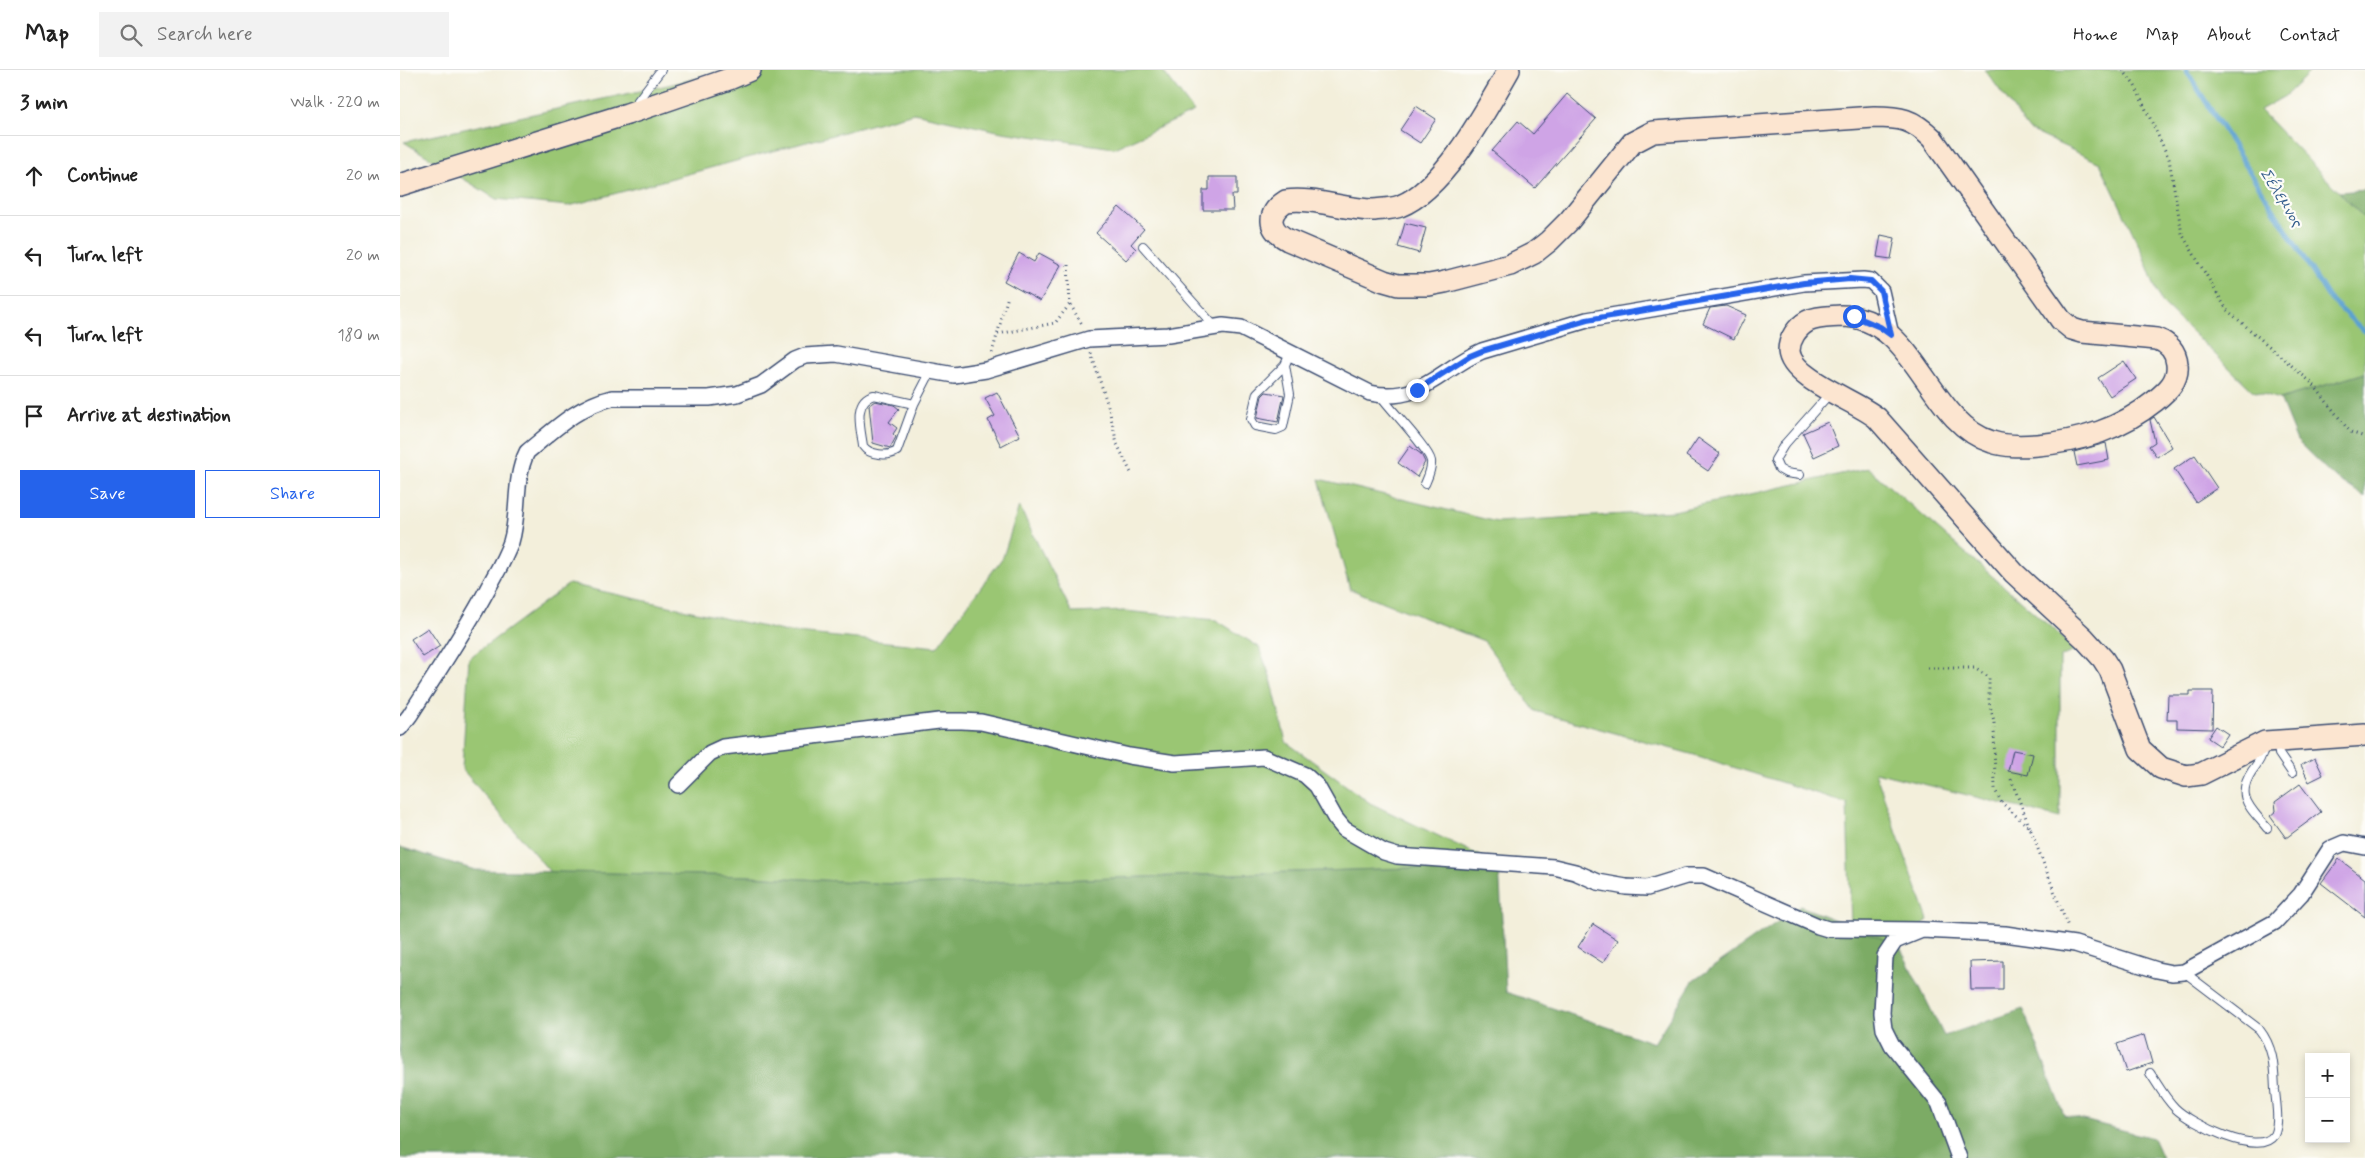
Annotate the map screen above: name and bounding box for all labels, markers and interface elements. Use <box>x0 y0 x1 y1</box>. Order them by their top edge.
search box <box>99 12 449 57</box>
text: Map <box>25 19 69 50</box>
icon: search <box>117 21 145 49</box>
text: Search here <box>157 22 253 47</box>
text: Home <box>2073 23 2118 47</box>
text: Map <box>2146 23 2179 47</box>
text: About <box>2207 23 2251 47</box>
text: Contact <box>2279 23 2340 47</box>
text: 3 min <box>20 89 68 117</box>
text: Walk · 220 m <box>290 92 380 113</box>
icon: ahead <box>20 162 48 190</box>
text: Continue <box>67 163 138 188</box>
text: 20 m <box>346 165 380 186</box>
water label: Σέλεμνος <box>2255 165 2308 232</box>
icon: left <box>20 242 48 270</box>
text: Turn left <box>67 243 143 268</box>
text: 20 m <box>346 245 380 266</box>
route start <box>1843 305 1866 328</box>
icon: left <box>20 322 48 350</box>
text: Turn left <box>67 323 143 348</box>
text: 180 m <box>337 325 380 346</box>
route end <box>1406 379 1429 402</box>
icon: arrive <box>20 402 48 430</box>
text: Arrive at destination <box>67 403 231 428</box>
button: Save <box>20 470 195 518</box>
button: Share <box>205 470 380 518</box>
map controls <box>2305 1053 2350 1143</box>
button: + <box>2305 1053 2350 1098</box>
button: − <box>2305 1098 2350 1143</box>

